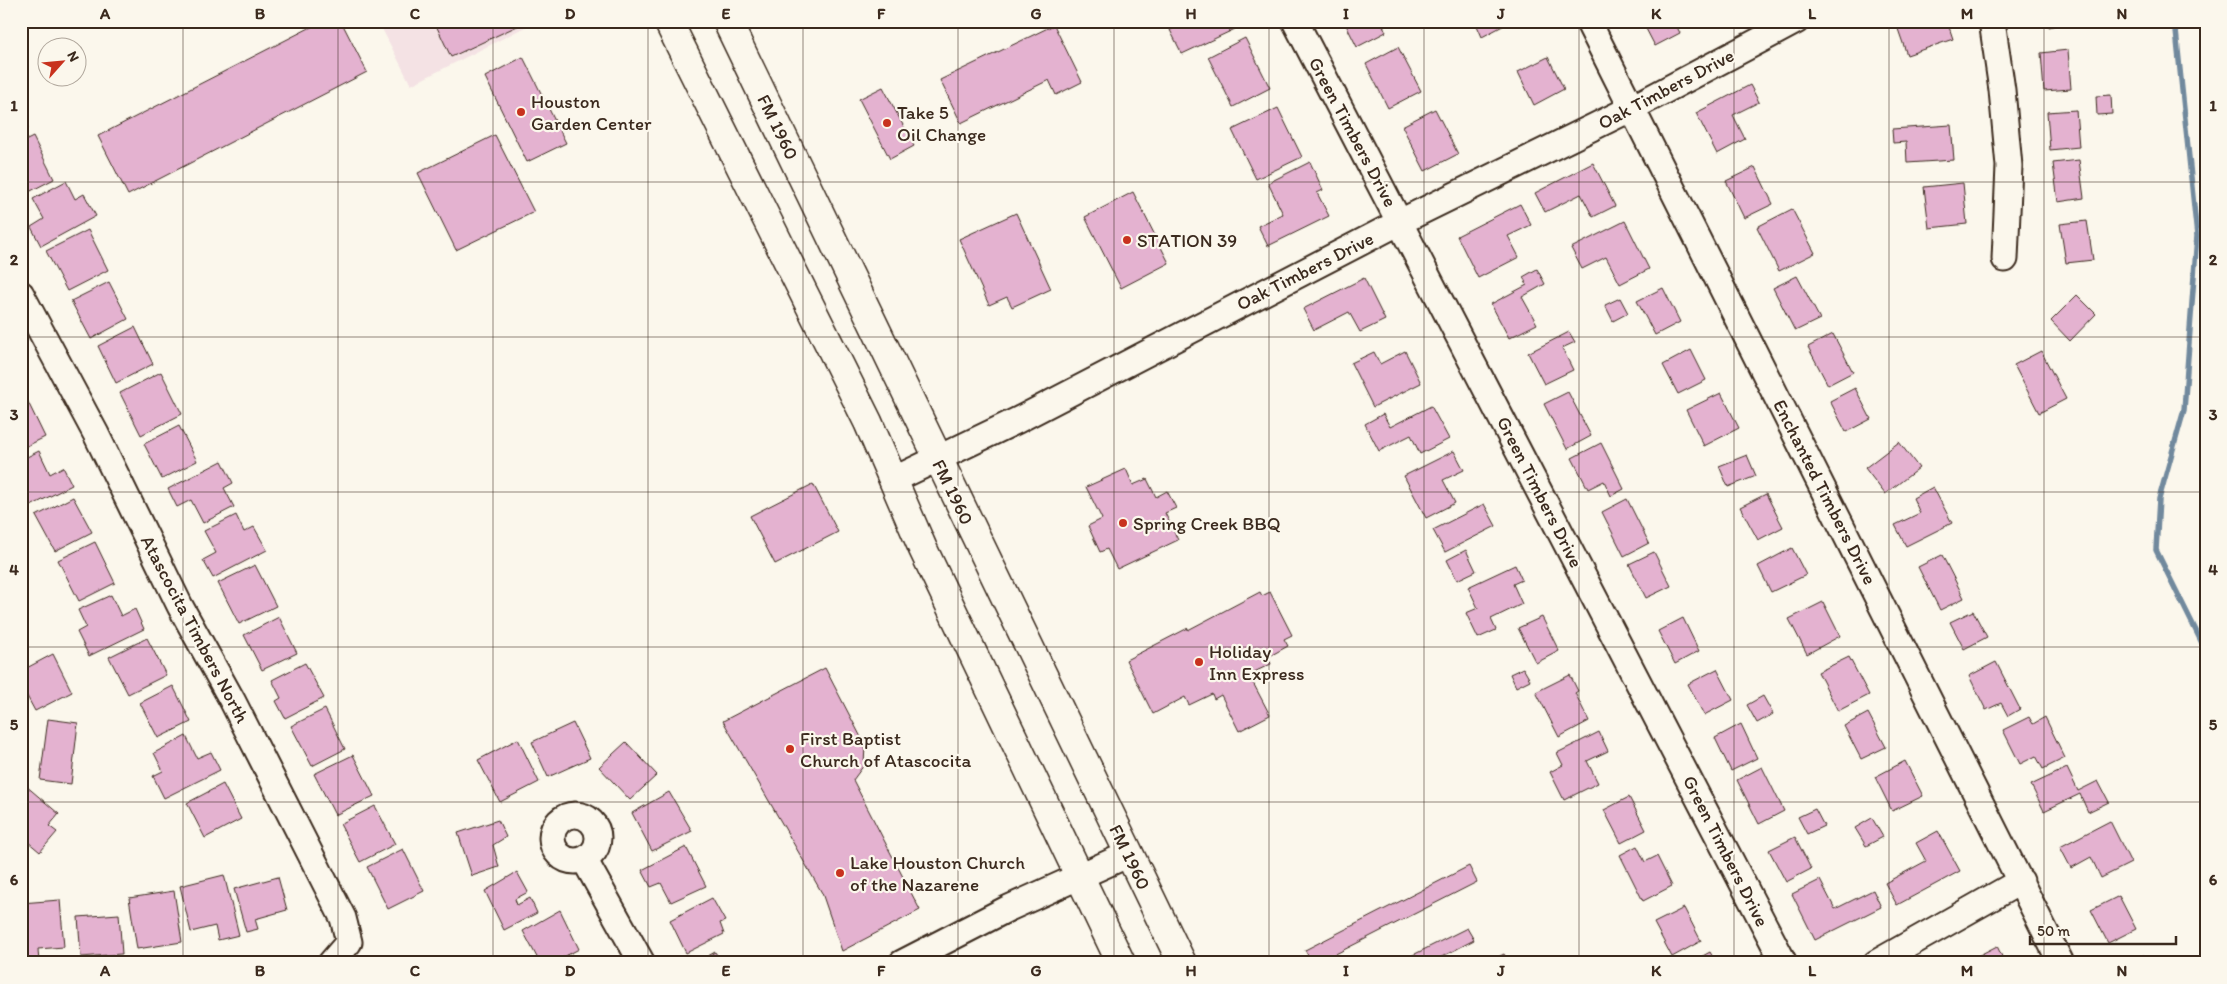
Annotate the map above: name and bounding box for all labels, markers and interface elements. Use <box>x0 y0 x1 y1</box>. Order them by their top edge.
text: A <box>99 4 111 23</box>
text: B <box>255 4 266 23</box>
text: C <box>410 4 421 23</box>
text: D <box>565 4 576 23</box>
text: E <box>722 4 731 23</box>
text: F <box>877 4 886 23</box>
text: G <box>1030 4 1042 23</box>
text: H <box>1185 4 1197 23</box>
text: I <box>1343 4 1349 23</box>
text: J <box>1496 4 1505 23</box>
text: K <box>1651 4 1662 23</box>
text: L <box>1808 4 1817 23</box>
text: M <box>1961 4 1973 23</box>
text: N <box>2117 4 2127 23</box>
north arrow <box>38 38 88 88</box>
street label: Oak Timbers Drive <box>1594 43 1738 135</box>
text: N <box>63 48 83 64</box>
street label: Green Timbers Drive <box>1304 53 1402 211</box>
place label: Houston Garden Center <box>531 90 652 135</box>
street label: FM 1960 <box>752 91 804 163</box>
text: 1 <box>10 96 18 115</box>
text: 1 <box>2209 96 2217 115</box>
place label: Take 5 Oil Change <box>897 101 986 146</box>
marker: Houston Garden Center <box>515 106 527 118</box>
marker: Take 5 Oil Change <box>881 117 893 129</box>
street label: Oak Timbers Drive <box>1233 227 1377 315</box>
place label: STATION 39 <box>1137 229 1237 252</box>
marker: STATION 39 <box>1121 234 1133 246</box>
text: 2 <box>10 250 19 269</box>
text: 2 <box>2209 250 2218 269</box>
street label: Enchanted Timbers Drive <box>1768 396 1882 588</box>
text: 3 <box>10 405 19 424</box>
text: 3 <box>2209 405 2218 424</box>
street label: Green Timbers Drive <box>1492 413 1588 571</box>
street label: FM 1960 <box>927 456 979 528</box>
place label: Spring Creek BBQ <box>1133 512 1281 535</box>
marker: Spring Creek BBQ <box>1117 517 1129 529</box>
street label: Atascocita Timbers North <box>136 531 254 727</box>
text: 4 <box>9 560 19 579</box>
text: 4 <box>2208 560 2218 579</box>
place label: Holiday Inn Express <box>1209 640 1305 685</box>
marker: Holiday Inn Express <box>1193 656 1205 668</box>
text: 5 <box>10 715 19 734</box>
text: 5 <box>2209 715 2218 734</box>
place label: First Baptist Church of Atascocita <box>800 727 972 772</box>
marker: First Baptist Church of Atascocita <box>784 743 796 755</box>
street label: Green Timbers Drive <box>1678 772 1774 930</box>
street label: FM 1960 <box>1104 821 1156 893</box>
place label: Lake Houston Church of the Nazarene <box>850 851 1025 896</box>
marker: Lake Houston Church of the Nazarene <box>834 867 846 879</box>
text: 6 <box>10 870 19 889</box>
text: 6 <box>2209 870 2218 889</box>
scale bar <box>2030 914 2176 946</box>
text: 50 m <box>2037 922 2070 940</box>
text: A <box>99 961 111 980</box>
text: B <box>255 961 266 980</box>
text: C <box>410 961 421 980</box>
text: D <box>565 961 576 980</box>
text: E <box>722 961 731 980</box>
text: F <box>877 961 886 980</box>
text: G <box>1030 961 1042 980</box>
text: H <box>1185 961 1197 980</box>
text: I <box>1343 961 1349 980</box>
text: J <box>1496 961 1505 980</box>
text: K <box>1651 961 1662 980</box>
text: L <box>1808 961 1817 980</box>
text: M <box>1961 961 1973 980</box>
text: N <box>2117 961 2127 980</box>

